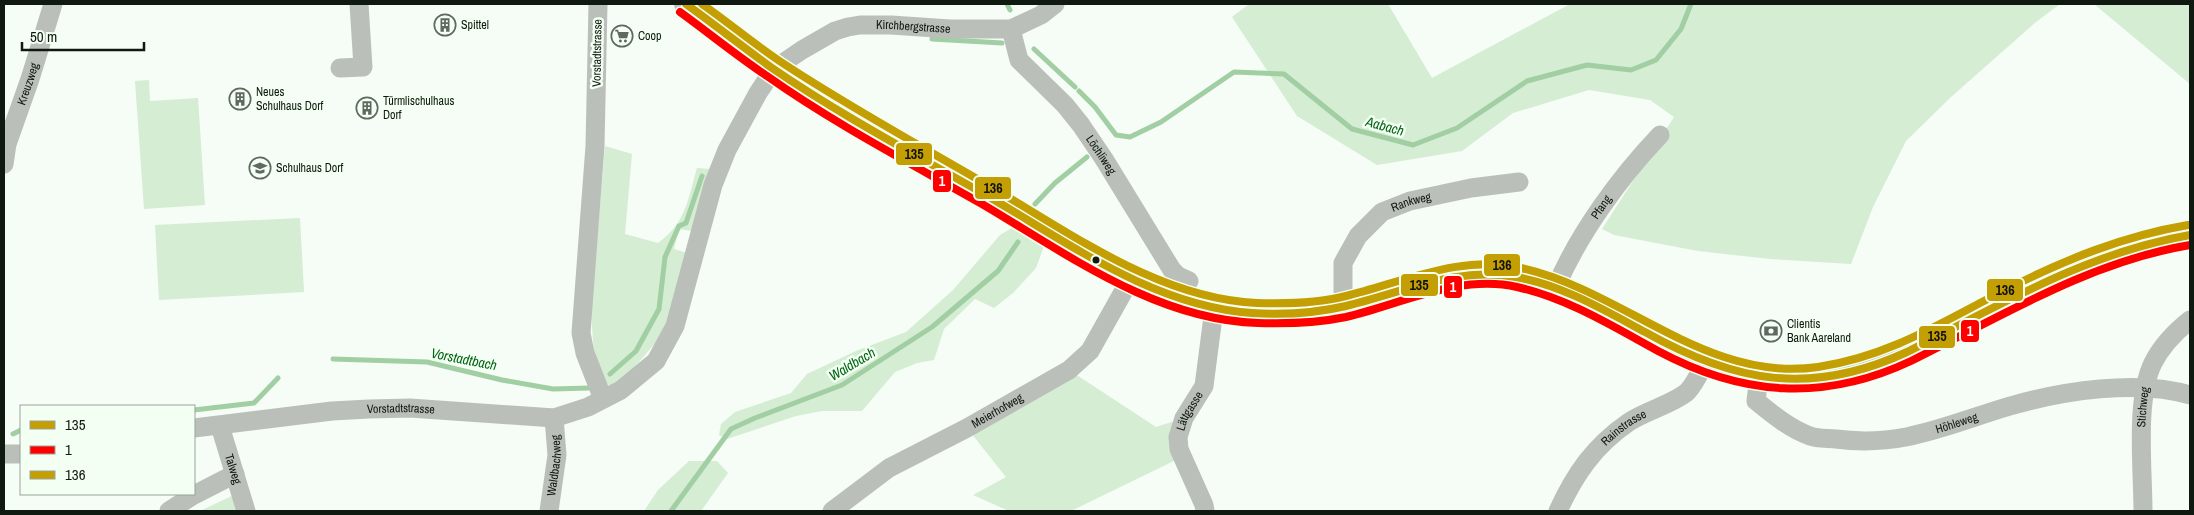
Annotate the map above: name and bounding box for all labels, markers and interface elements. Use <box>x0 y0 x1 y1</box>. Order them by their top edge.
building icon: Spittel <box>433 13 457 37</box>
place label: Spittel <box>461 17 489 33</box>
street label: Kirchbergstrasse <box>876 17 951 37</box>
street label: Vorstadtstrasse <box>588 19 606 87</box>
scale bar <box>22 20 145 52</box>
supermarket icon: Coop <box>610 24 634 48</box>
text: 50 m <box>30 26 57 47</box>
place label: Coop <box>638 28 662 44</box>
street label: Kreuzweg <box>13 60 43 107</box>
place label: Neues Schulhaus Dorf <box>256 84 324 114</box>
building icon: Neues Schulhaus Dorf <box>228 87 252 111</box>
place label: Türmlischulhaus Dorf <box>383 93 454 123</box>
building icon: Türmlischulhaus Dorf <box>355 96 379 120</box>
water label: Aabach <box>1363 112 1406 140</box>
street label: Löchliweg <box>1082 132 1120 178</box>
line badge: 135 <box>895 142 933 166</box>
text: 135 <box>904 145 924 163</box>
school or university icon: Schulhaus Dorf <box>248 156 272 180</box>
place label: Schulhaus Dorf <box>276 160 344 176</box>
line badge: 1 <box>932 169 952 193</box>
text: 1 <box>939 172 946 190</box>
line badge: 136 <box>974 176 1012 200</box>
text: 136 <box>983 179 1003 197</box>
street label: Rankweg <box>1389 189 1433 216</box>
street label: Pfang <box>1587 191 1616 222</box>
line badge: 136 <box>1483 253 1521 277</box>
unlabelled marker <box>1091 255 1101 265</box>
text: 136 <box>1492 256 1512 274</box>
line badge: 135 <box>1400 273 1439 297</box>
line badge: 1 <box>1443 275 1463 299</box>
text: 135 <box>1409 276 1429 294</box>
text: 1 <box>1450 278 1457 296</box>
line badge: 136 <box>1986 278 2024 302</box>
text: 136 <box>1995 281 2015 299</box>
place label: Clientis Bank Aareland <box>1787 316 1851 346</box>
bank icon: Clientis Bank Aareland <box>1759 319 1783 343</box>
line badge: 1 <box>1960 319 1980 343</box>
text: 1 <box>1967 322 1974 340</box>
line badge: 135 <box>1918 325 1956 349</box>
text: 135 <box>1927 327 1947 345</box>
water label: Waldbach <box>826 343 878 385</box>
water label: Vorstadtbach <box>429 344 499 374</box>
street label: Stichweg <box>2133 385 2153 428</box>
street label: Lättgasse <box>1173 388 1207 433</box>
street label: Meierhofweg <box>969 389 1027 432</box>
street label: Vorstadtstrasse <box>367 400 435 418</box>
legend <box>20 405 195 495</box>
street label: Rainstrasse <box>1597 406 1649 449</box>
street label: Höhleweg <box>1934 409 1980 437</box>
text: 135 <box>65 414 86 435</box>
street label: Waldbachweg <box>543 434 565 497</box>
text: 1 <box>65 439 72 460</box>
street label: Talweg <box>221 452 245 487</box>
text: 136 <box>65 464 86 485</box>

